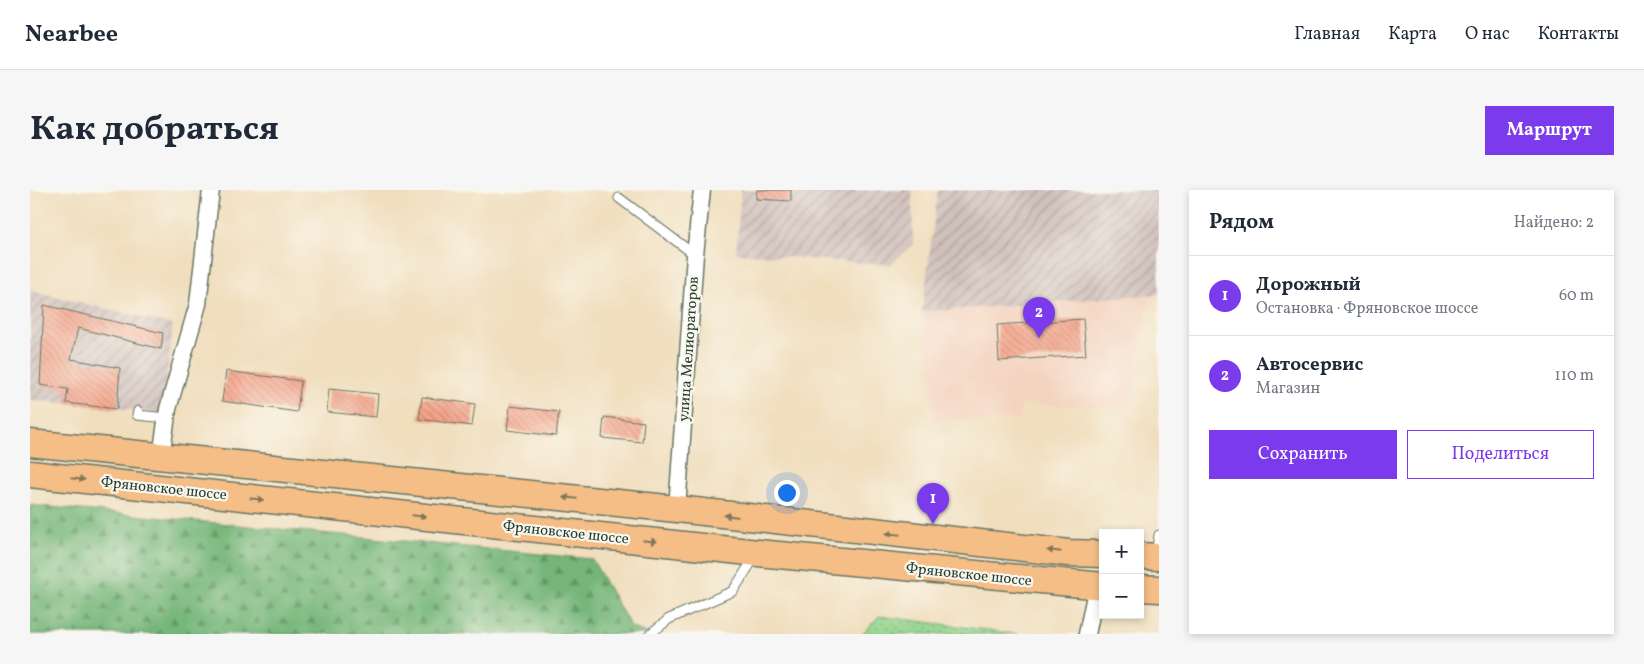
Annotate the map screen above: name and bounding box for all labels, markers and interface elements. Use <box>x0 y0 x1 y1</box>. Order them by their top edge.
text: Nearbee <box>25 18 118 52</box>
text: Главная <box>1294 22 1360 47</box>
text: Карта <box>1388 22 1437 47</box>
text: О нас <box>1465 22 1510 47</box>
text: Контакты <box>1538 22 1619 47</box>
text: Как добраться <box>30 106 279 154</box>
button: Маршрут <box>1485 106 1614 155</box>
text: Рядом <box>1209 208 1274 237</box>
text: Найдено: 2 <box>1514 212 1594 234</box>
text: Дорожный <box>1256 272 1361 298</box>
street label: улица Мелиораторов <box>674 276 705 423</box>
text: 1 <box>1222 285 1228 307</box>
text: 60 m <box>1559 285 1594 307</box>
pin: 2 <box>1023 297 1055 338</box>
text: Остановка · Фряновское шоссе <box>1256 298 1478 320</box>
text: Автосервис <box>1256 352 1363 378</box>
text: 2 <box>1221 365 1229 387</box>
text: 110 m <box>1555 365 1594 387</box>
text: Магазин <box>1256 378 1320 400</box>
button: Сохранить <box>1209 430 1397 479</box>
button: Поделиться <box>1407 430 1594 479</box>
street label: Фряновское шоссе <box>100 472 228 507</box>
one-way arrow <box>71 475 87 483</box>
your location <box>774 480 800 506</box>
pin: 1 <box>917 483 949 524</box>
one-way arrow <box>561 494 577 502</box>
one-way arrow <box>250 495 266 503</box>
one-way arrow <box>411 512 427 520</box>
one-way arrow <box>723 512 739 520</box>
street label: Фряновское шоссе <box>502 516 630 551</box>
map controls <box>1099 529 1144 619</box>
button: + <box>1099 529 1144 574</box>
one-way arrow <box>884 530 900 538</box>
one-way arrow <box>642 537 658 545</box>
one-way arrow <box>1046 547 1062 555</box>
street label: Фряновское шоссе <box>905 558 1033 593</box>
button: − <box>1099 574 1144 619</box>

